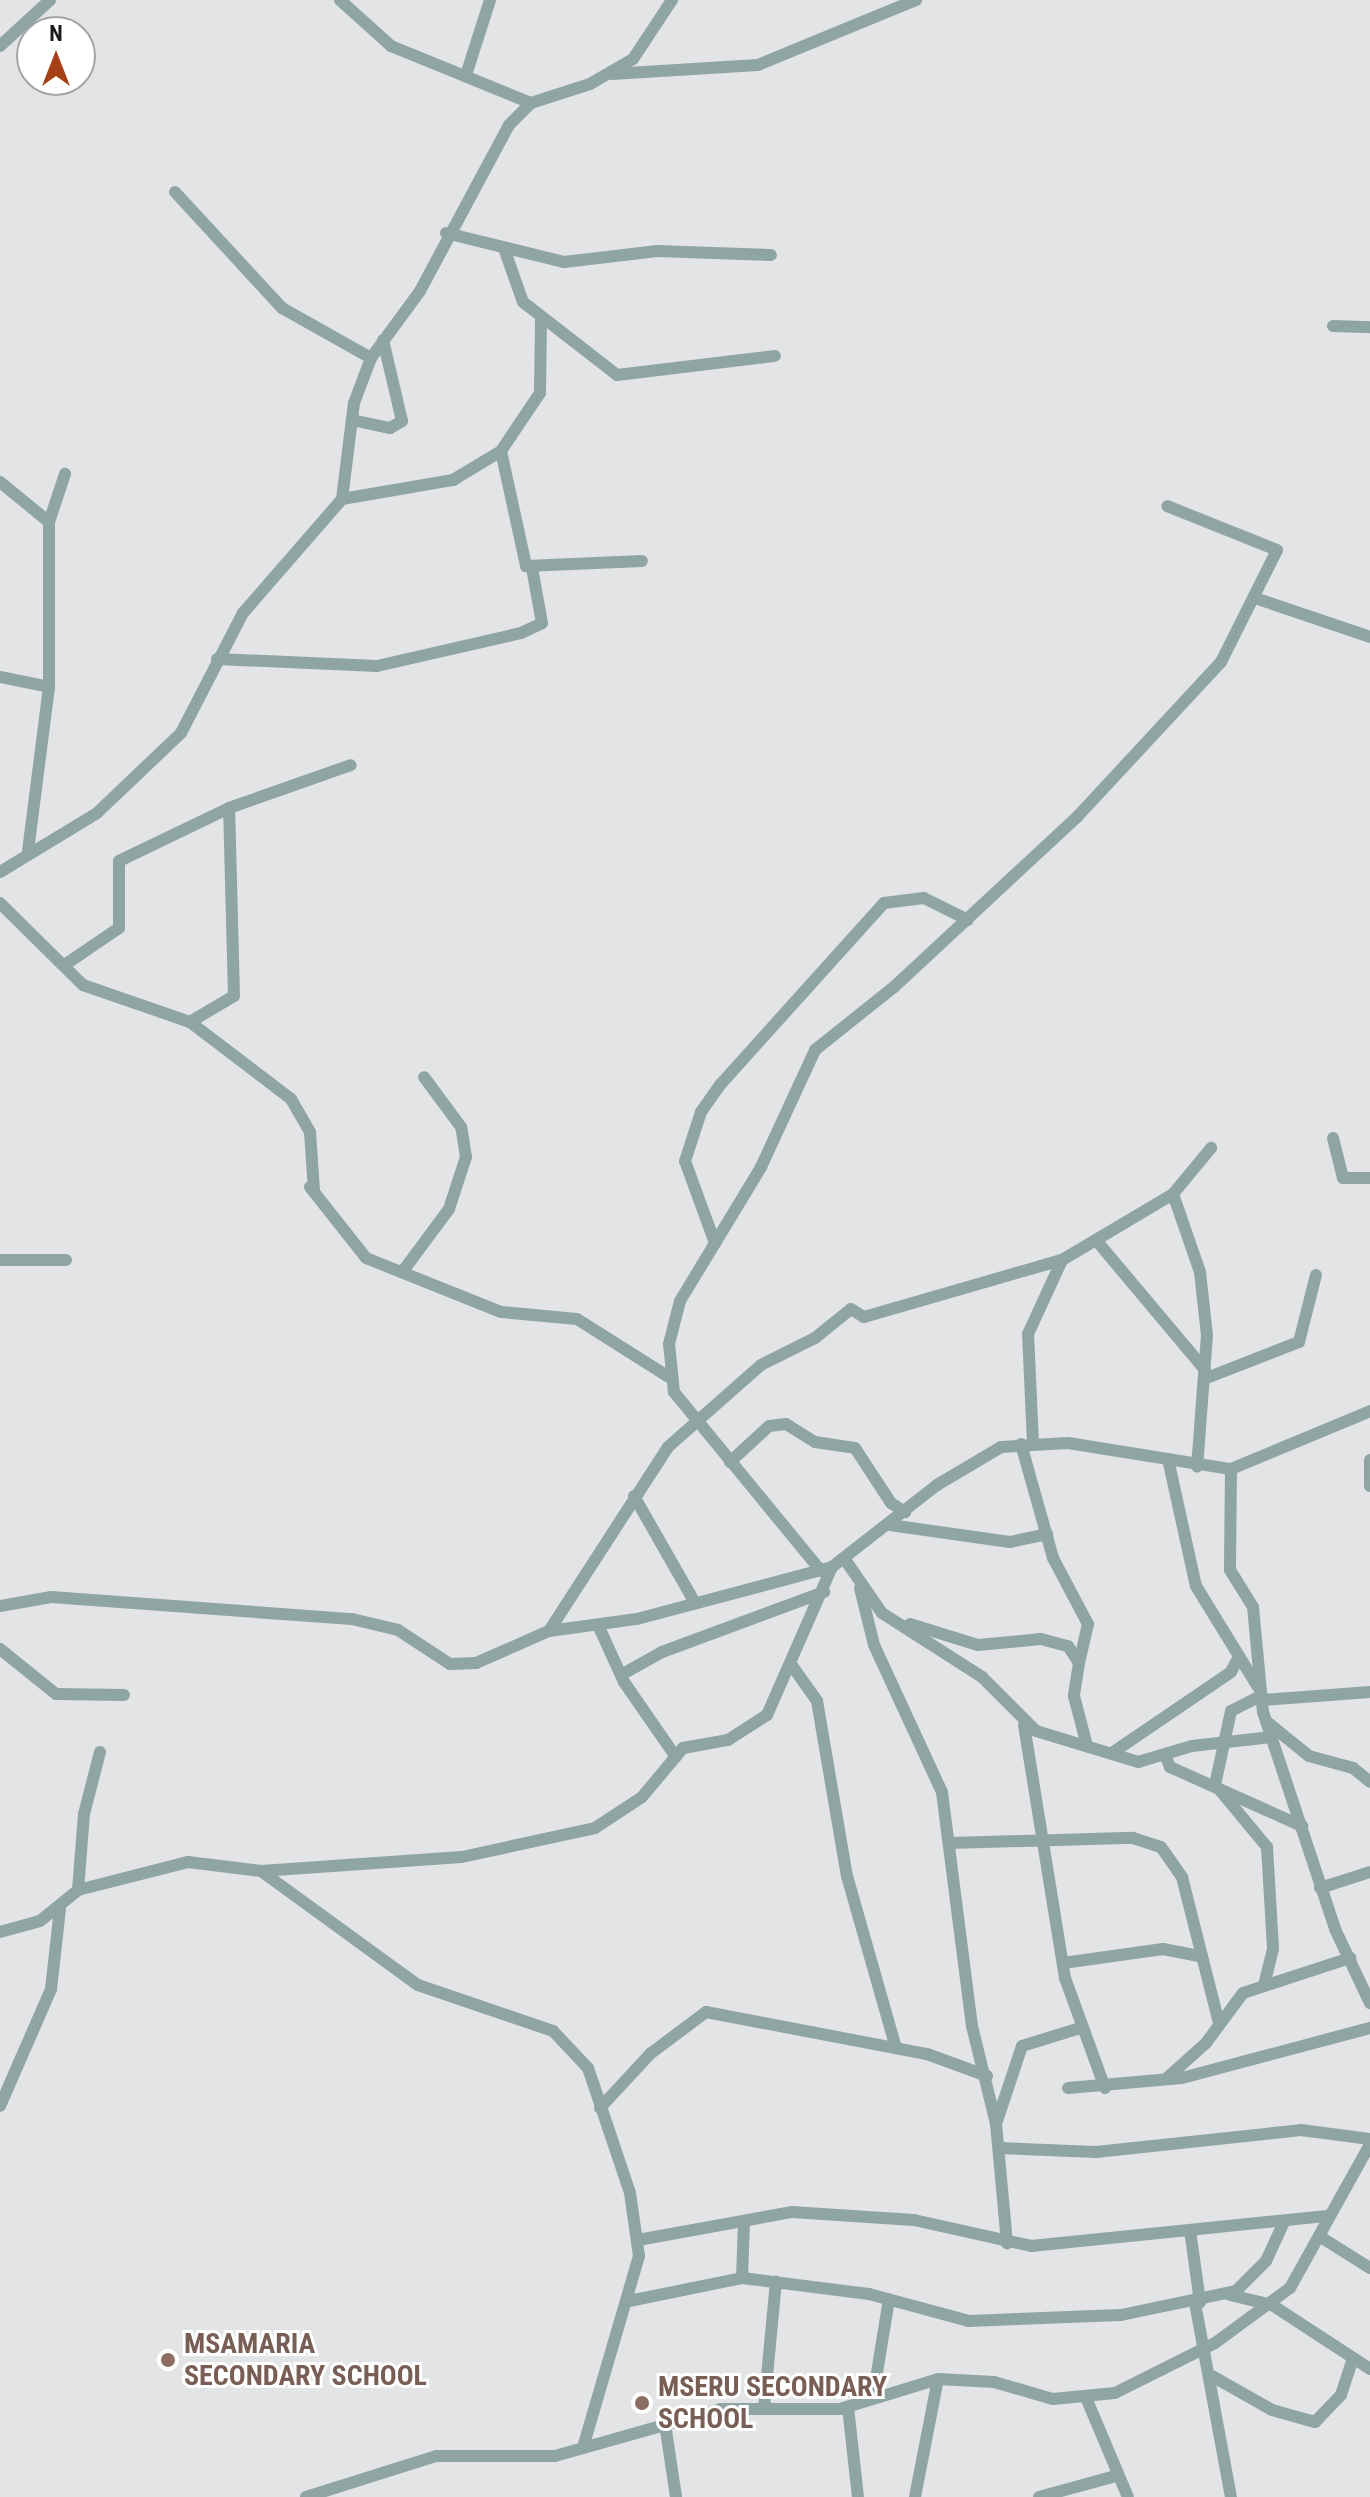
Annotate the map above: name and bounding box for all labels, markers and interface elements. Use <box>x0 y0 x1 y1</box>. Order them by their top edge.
north arrow <box>16 16 96 96</box>
text: N <box>49 21 63 46</box>
place label: MSAMARIA SECONDARY SCHOOL <box>184 2327 427 2393</box>
marker: MSAMARIA SECONDARY SCHOOL <box>159 2351 177 2369</box>
place label: MSERU SECONDARY SCHOOL <box>658 2370 887 2436</box>
marker: MSERU SECONDARY SCHOOL <box>633 2394 651 2412</box>

